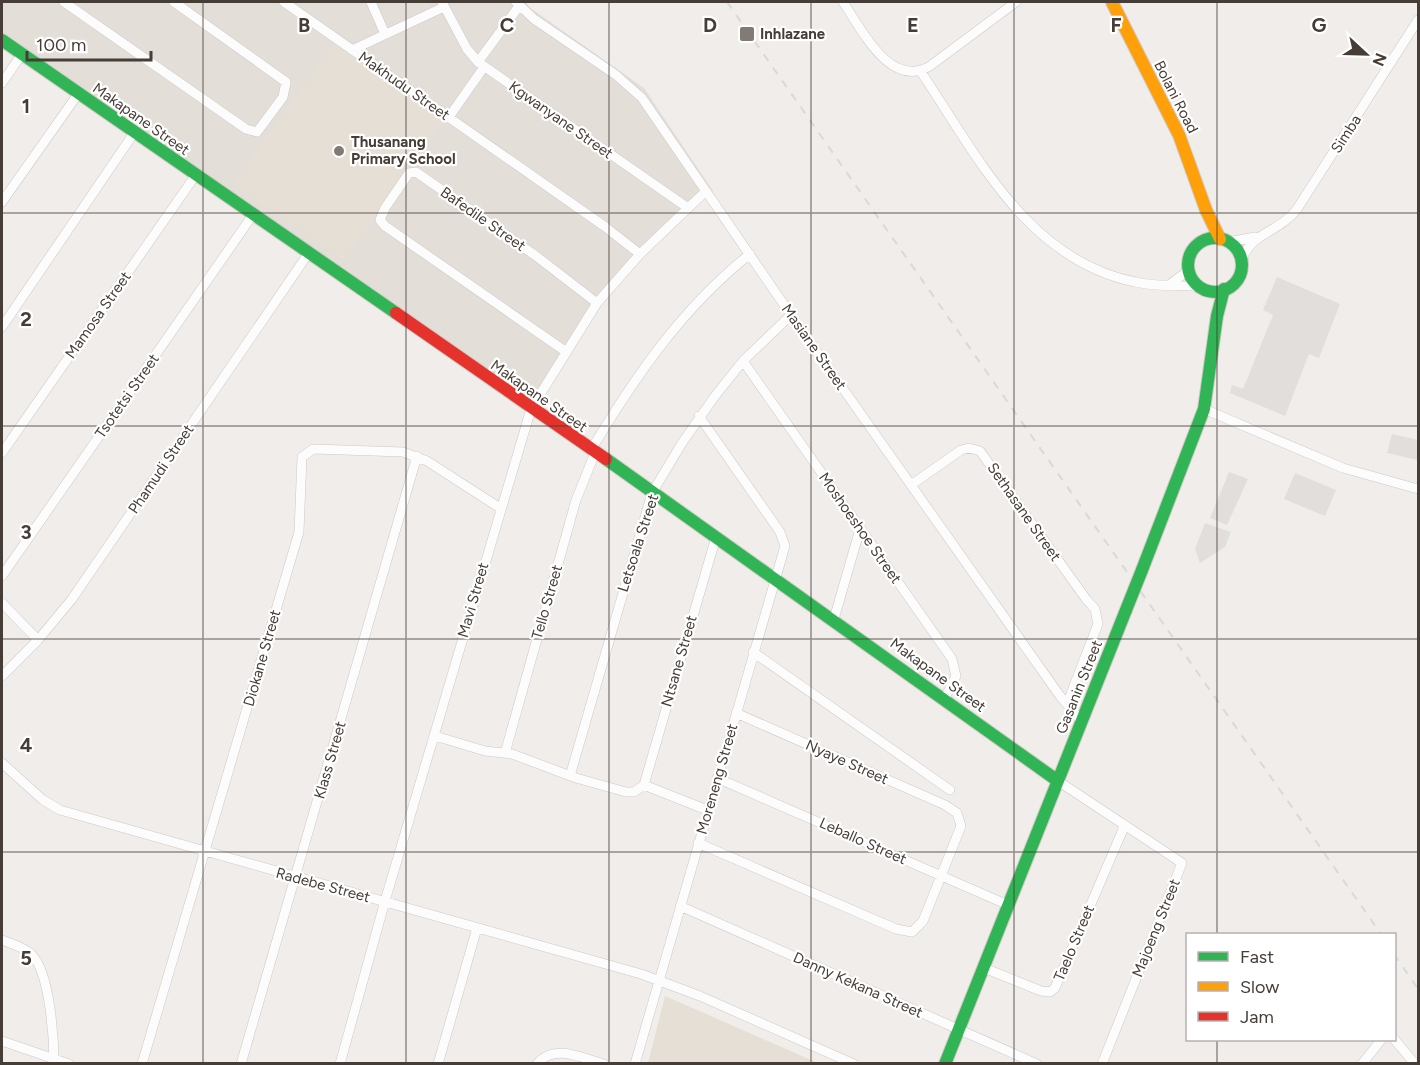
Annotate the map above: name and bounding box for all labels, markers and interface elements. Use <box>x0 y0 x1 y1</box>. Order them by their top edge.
text: B <box>298 13 310 37</box>
text: C <box>500 13 514 37</box>
text: D <box>703 13 717 37</box>
text: E <box>907 13 919 37</box>
text: F <box>1110 13 1122 37</box>
text: G <box>1312 13 1327 37</box>
scale bar <box>27 24 152 62</box>
north arrow <box>1336 24 1396 84</box>
marker: Inhlazane <box>738 25 756 43</box>
place label: Inhlazane <box>760 25 826 43</box>
text: 100 m <box>36 34 86 56</box>
street label: Makhudu Street <box>355 48 453 124</box>
text: N <box>1368 50 1391 69</box>
street label: Bolani Road <box>1150 58 1202 136</box>
street label: Kgwanyane Street <box>505 77 617 163</box>
street label: Makapane Street <box>89 79 193 159</box>
text: 1 <box>22 94 30 118</box>
street label: Simba <box>1327 112 1365 156</box>
place label: Thusanang Primary School <box>351 133 456 168</box>
marker: Thusanang Primary School <box>332 144 346 158</box>
street label: Bafedile Street <box>437 183 529 255</box>
street label: Mamosa Street <box>61 268 135 362</box>
street label: Masiane Street <box>778 301 850 394</box>
text: 2 <box>20 307 32 331</box>
street label: Tsotetsi Street <box>91 350 163 442</box>
street label: Makapane Street <box>487 356 591 436</box>
street label: Phamudi Street <box>125 421 198 517</box>
street label: Sethasane Street <box>983 459 1065 565</box>
street label: Moshoeshoe Street <box>815 469 905 587</box>
street label: Letsoala Street <box>614 492 662 594</box>
text: 3 <box>20 520 32 544</box>
street label: Mavi Street <box>454 560 492 640</box>
street label: Tello Street <box>528 562 566 641</box>
street label: Diokane Street <box>240 607 284 708</box>
street label: Ntsane Street <box>657 613 701 709</box>
street label: Makapane Street <box>887 634 990 716</box>
street label: Gasanin Street <box>1052 637 1106 737</box>
street label: Klass Street <box>310 719 350 801</box>
street label: Moreneng Street <box>693 721 741 836</box>
text: 4 <box>20 733 33 757</box>
street label: Nyaye Street <box>803 736 891 788</box>
street label: Leballo Street <box>817 814 910 868</box>
street label: Radebe Street <box>274 864 372 906</box>
street label: Majoeng Street <box>1128 876 1184 980</box>
street label: Taelo Street <box>1050 902 1098 984</box>
legend <box>1186 933 1396 1041</box>
text: 5 <box>20 946 32 970</box>
text: Fast <box>1240 946 1274 968</box>
street label: Danny Kekana Street <box>790 948 926 1022</box>
text: Slow <box>1240 976 1279 998</box>
text: Jam <box>1240 1006 1274 1028</box>

